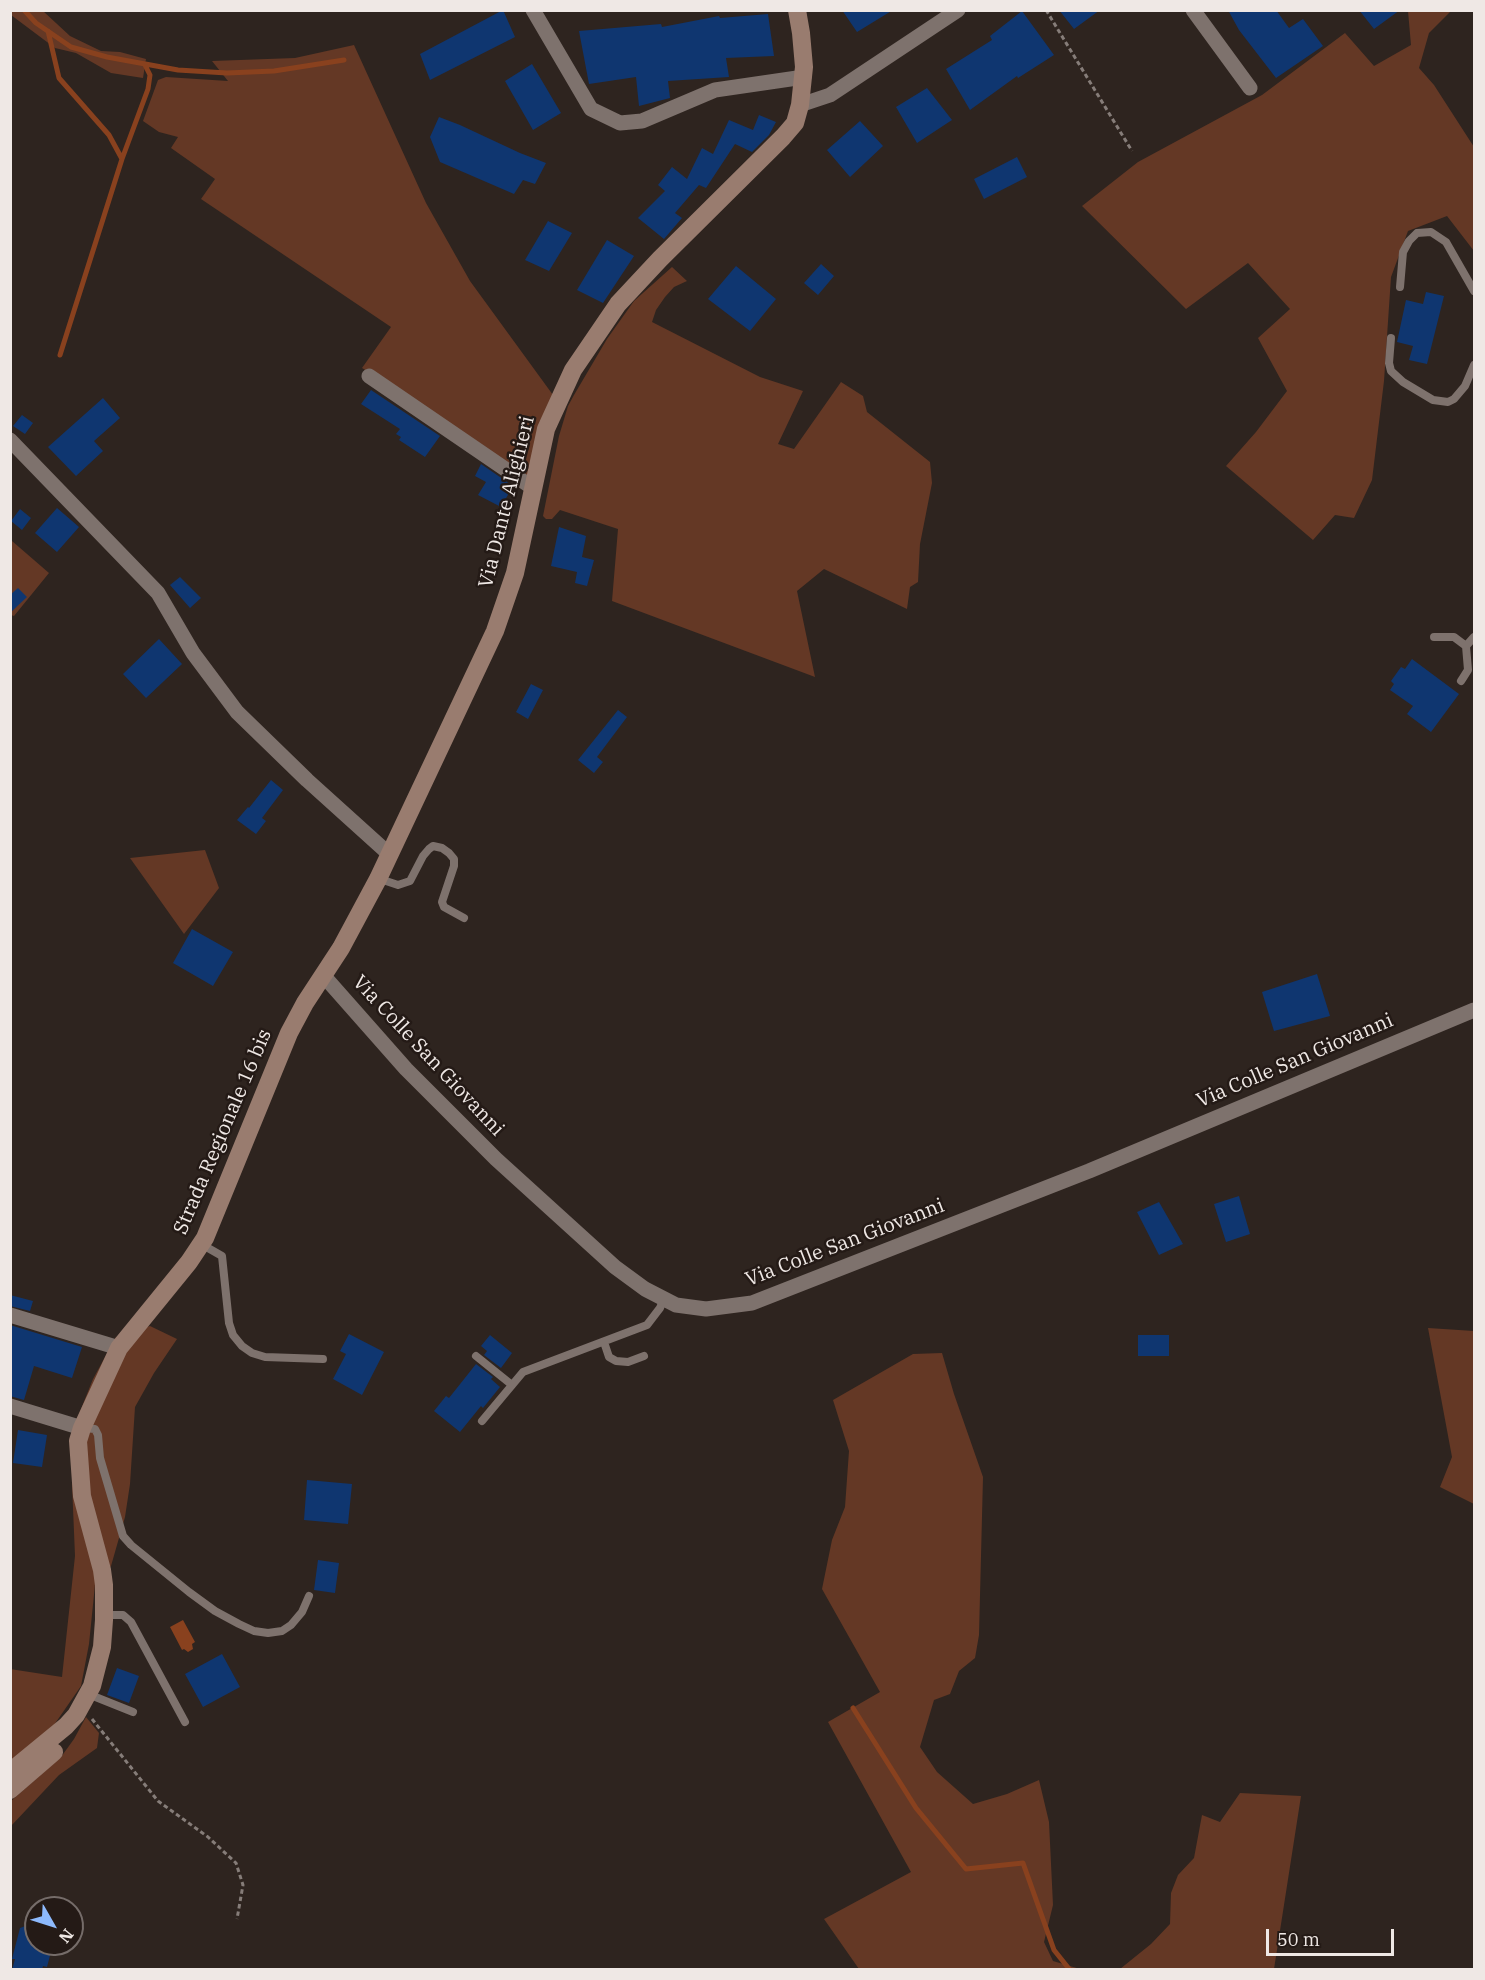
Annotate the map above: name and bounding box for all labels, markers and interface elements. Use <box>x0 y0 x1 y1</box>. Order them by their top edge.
street label: Via Dante Alighieri <box>474 414 540 590</box>
street label: Via Colle San Giovanni <box>347 971 509 1141</box>
street label: Via Colle San Giovanni <box>1193 1009 1397 1113</box>
street label: Strada Regionale 16 bis <box>169 1026 277 1238</box>
street label: Via Colle San Giovanni <box>742 1194 948 1292</box>
north arrow <box>24 1896 84 1956</box>
scale bar <box>1269 1917 1396 1955</box>
text: N <box>55 1925 78 1947</box>
text: 50 m <box>1277 1928 1320 1951</box>

